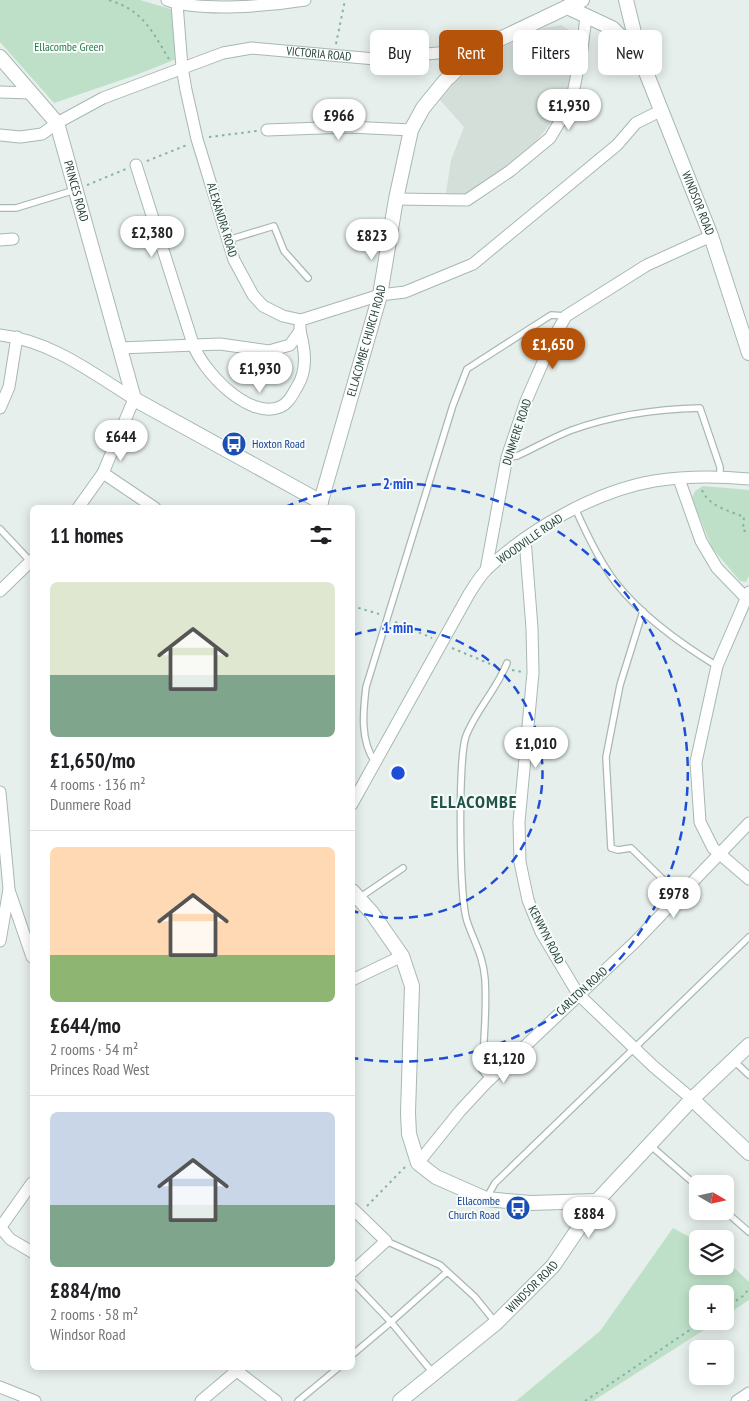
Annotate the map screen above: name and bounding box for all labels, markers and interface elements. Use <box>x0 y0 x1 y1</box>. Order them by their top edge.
chip: Buy <box>370 30 429 75</box>
chip: Rent <box>439 30 503 75</box>
chip: Filters <box>513 30 588 75</box>
chip: New <box>598 30 662 75</box>
park label: Ellacombe Green <box>34 39 104 54</box>
street label: VICTORIA ROAD <box>285 43 352 64</box>
pin: £1,930 <box>528 88 610 131</box>
text: £1,930 <box>548 95 590 115</box>
pin: £966 <box>309 98 369 141</box>
text: £966 <box>324 105 354 125</box>
street label: PRINCES ROAD <box>61 159 92 223</box>
street label: WINDSOR ROAD <box>679 169 718 237</box>
street label: ALEXANDRA ROAD <box>204 181 241 259</box>
pin: £2,380 <box>111 216 193 258</box>
pin: £823 <box>342 218 402 261</box>
text: £2,380 <box>131 222 173 242</box>
text: £823 <box>357 225 387 245</box>
street label: ELLACOMBE CHURCH ROAD <box>343 284 389 398</box>
pin: £1,650 <box>512 328 594 370</box>
text: £1,650 <box>532 334 574 354</box>
pin: £1,930 <box>219 352 301 394</box>
text: £1,930 <box>239 358 281 378</box>
street label: DUNMERE ROAD <box>499 397 534 467</box>
pin: £644 <box>91 420 151 462</box>
text: £644 <box>106 426 136 446</box>
bus stop icon: Hoxton Road <box>221 431 247 457</box>
place label: Hoxton Road <box>252 436 305 451</box>
text: 2 min <box>383 474 413 493</box>
street label: WOODVILLE ROAD <box>494 510 565 567</box>
icon: filters <box>307 521 335 549</box>
text: 11 homes <box>50 522 123 549</box>
icon: home <box>148 614 238 704</box>
text: 1 min <box>383 618 413 637</box>
pin: £1,010 <box>495 726 577 769</box>
text: £1,010 <box>515 733 557 753</box>
text: £1,650/mo <box>50 747 135 774</box>
centre of rings <box>389 764 407 782</box>
text: 4 rooms · 136 m² <box>50 774 146 794</box>
district label: ELLACOMBE <box>431 790 517 813</box>
text: Dunmere Road <box>50 794 131 814</box>
pin: £978 <box>644 876 704 919</box>
icon: home <box>148 880 238 970</box>
text: £978 <box>659 883 689 903</box>
street label: KENWYN ROAD <box>525 903 568 967</box>
street label: CARLTON ROAD <box>553 963 610 1018</box>
text: £644/mo <box>50 1012 121 1039</box>
text: 2 rooms · 54 m² <box>50 1039 138 1059</box>
pin: £1,120 <box>463 1042 545 1084</box>
text: £1,120 <box>483 1048 525 1068</box>
text: Princes Road West <box>50 1059 150 1079</box>
icon: home <box>148 1145 238 1235</box>
north arrow <box>689 1175 734 1220</box>
map controls <box>689 1175 734 1385</box>
place label: Ellacombe Church Road <box>448 1193 500 1222</box>
bus stop icon: Ellacombe Church Road <box>505 1195 531 1221</box>
pin: £884 <box>559 1196 619 1239</box>
text: £884 <box>574 1203 604 1223</box>
button: layers <box>689 1230 734 1275</box>
street label: WINDSOR ROAD <box>503 1258 561 1316</box>
text: £884/mo <box>50 1277 121 1304</box>
button: + <box>689 1285 734 1330</box>
text: 2 rooms · 58 m² <box>50 1304 138 1324</box>
text: Windsor Road <box>50 1324 126 1344</box>
button: − <box>689 1340 734 1385</box>

